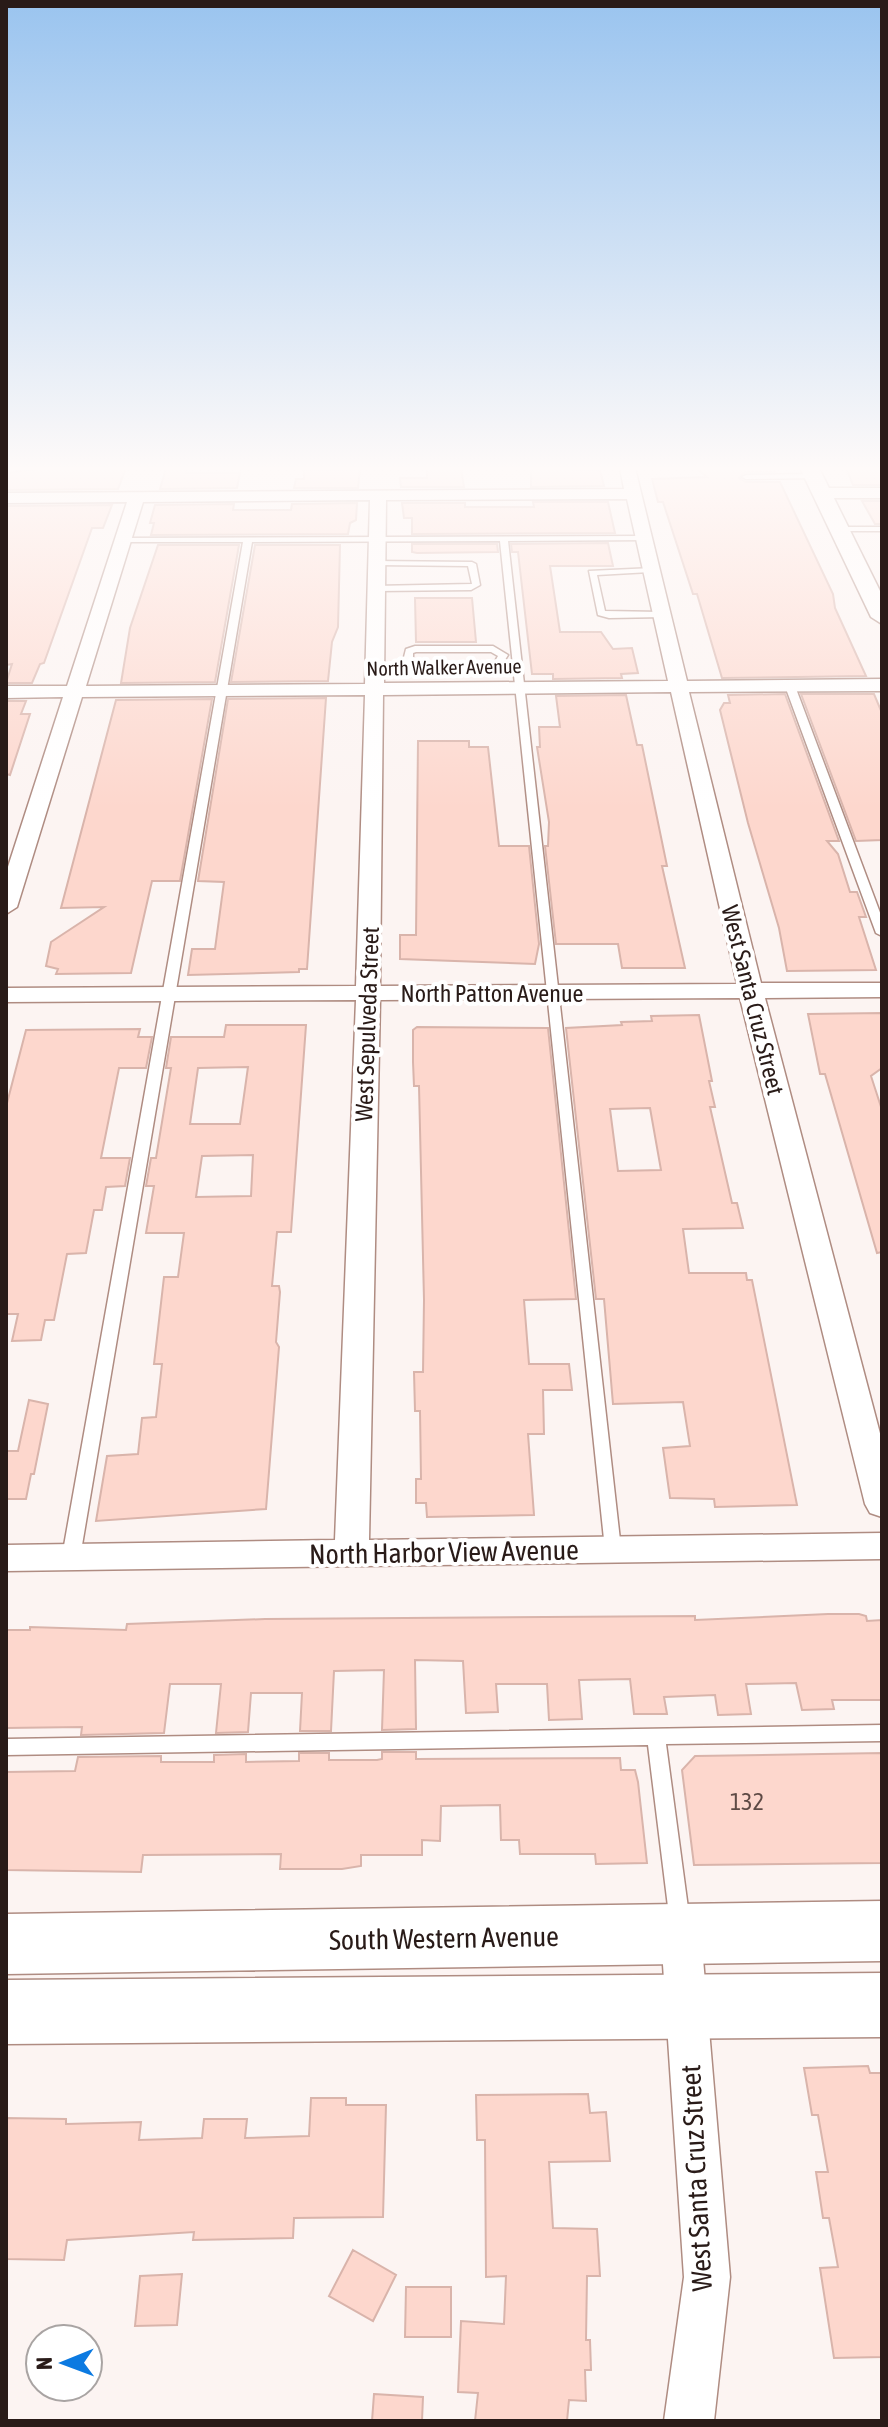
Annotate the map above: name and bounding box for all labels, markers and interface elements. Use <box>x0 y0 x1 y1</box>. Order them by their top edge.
street label: North Walker Avenue <box>366 654 522 680</box>
street label: West Santa Cruz Street <box>716 902 790 1098</box>
street label: West Sepulveda Street <box>350 926 384 1122</box>
street label: North Patton Avenue <box>401 980 583 1007</box>
street label: North Harbor View Avenue <box>309 1534 579 1570</box>
house number: 132 <box>730 1788 764 1815</box>
street label: South Western Avenue <box>329 1920 559 1956</box>
street label: West Santa Cruz Street <box>674 2064 718 2292</box>
north arrow <box>24 2323 104 2403</box>
text: N <box>31 2357 57 2370</box>

